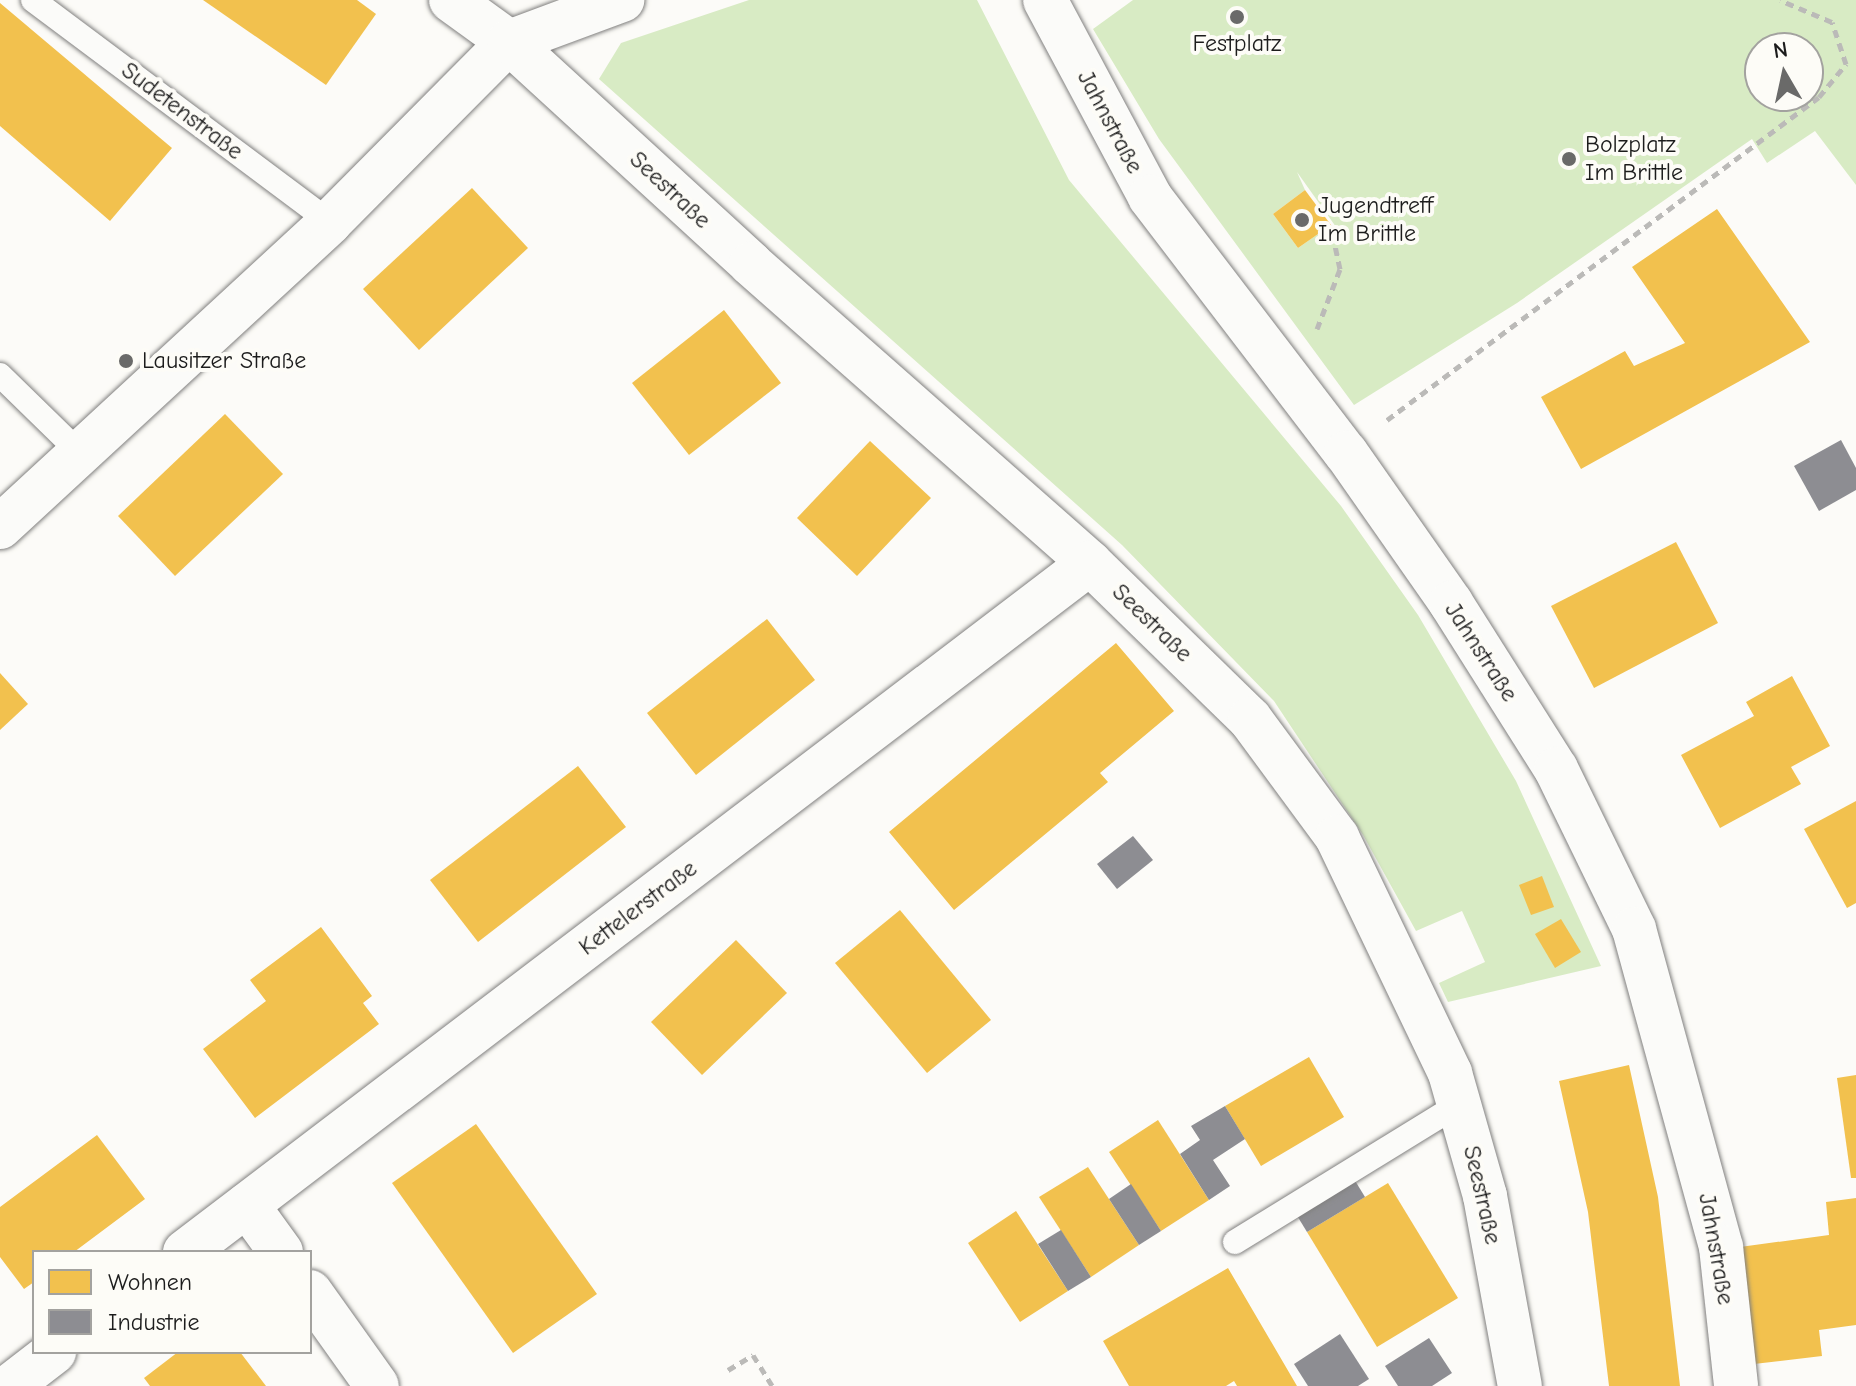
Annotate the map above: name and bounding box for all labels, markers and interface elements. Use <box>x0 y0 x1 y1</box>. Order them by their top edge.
marker: Festplatz <box>1228 8 1246 26</box>
place label: Festplatz <box>1192 30 1282 58</box>
north arrow <box>1744 32 1824 112</box>
text: N <box>1771 36 1790 64</box>
street label: Sudetenstraße <box>116 56 248 166</box>
street label: Jahnstraße <box>1071 66 1149 178</box>
place label: Bolzplatz Im Brittle <box>1585 131 1683 187</box>
street label: Seestraße <box>624 145 716 235</box>
marker: Bolzplatz Im Brittle <box>1560 150 1578 168</box>
place label: Jugendtreff Im Brittle <box>1318 192 1433 248</box>
marker: Jugendtreff Im Brittle <box>1293 211 1311 229</box>
place label: Lausitzer Straße <box>142 347 306 375</box>
marker: Lausitzer Straße <box>117 352 135 370</box>
street label: Seestraße <box>1106 578 1198 668</box>
street label: Jahnstraße <box>1438 597 1524 707</box>
street label: Kettelerstraße <box>573 854 703 962</box>
street label: Seestraße <box>1457 1143 1507 1247</box>
street label: Jahnstraße <box>1692 1191 1740 1307</box>
legend <box>32 1250 312 1354</box>
text: Wohnen <box>108 1268 192 1296</box>
text: Industrie <box>108 1308 200 1336</box>

